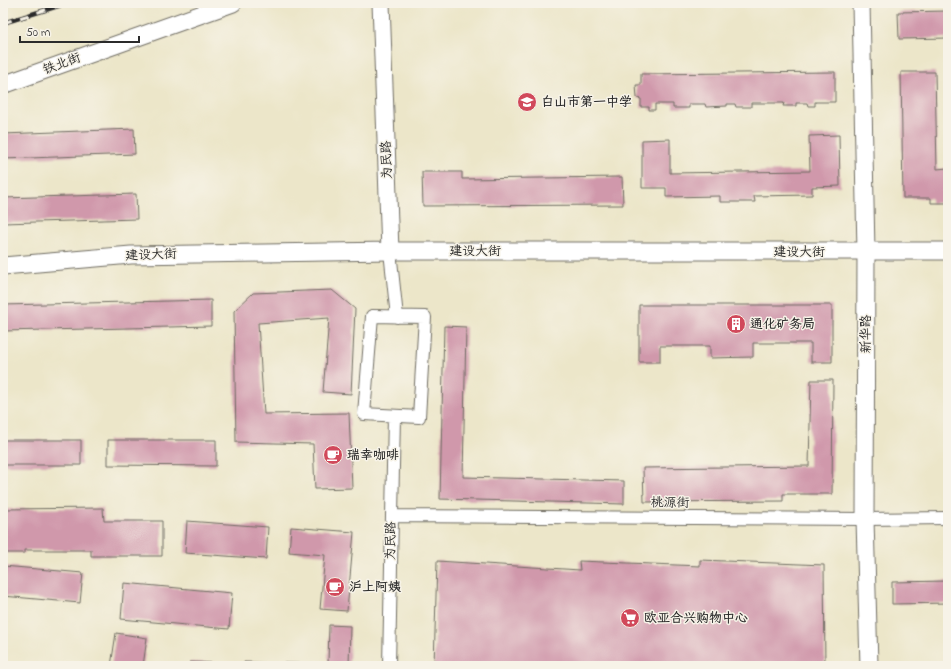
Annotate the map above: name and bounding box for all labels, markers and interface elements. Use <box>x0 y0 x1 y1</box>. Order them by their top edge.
scale bar <box>20 18 139 44</box>
text: 50 m <box>26 24 50 42</box>
street label: 铁北街 <box>40 48 84 80</box>
school or university icon: 白山市第一中学 <box>516 91 538 113</box>
place label: 白山市第一中学 <box>541 93 632 112</box>
street label: 为民路 <box>377 140 397 180</box>
street label: 建设大街 <box>449 242 501 261</box>
street label: 建设大街 <box>773 243 825 262</box>
street label: 建设大街 <box>125 245 177 265</box>
building icon: 通化矿务局 <box>725 313 747 335</box>
street label: 新华路 <box>857 314 876 354</box>
place label: 通化矿务局 <box>750 315 815 334</box>
cafe icon: 瑞幸咖啡 <box>322 444 344 466</box>
place label: 瑞幸咖啡 <box>347 446 399 465</box>
street label: 桃源街 <box>650 493 690 513</box>
street label: 为民路 <box>381 521 401 561</box>
cafe icon: 沪上阿姨 <box>324 576 346 598</box>
place label: 沪上阿姨 <box>349 578 401 597</box>
supermarket icon: 欧亚合兴购物中心 <box>619 607 641 629</box>
place label: 欧亚合兴购物中心 <box>644 609 748 628</box>

